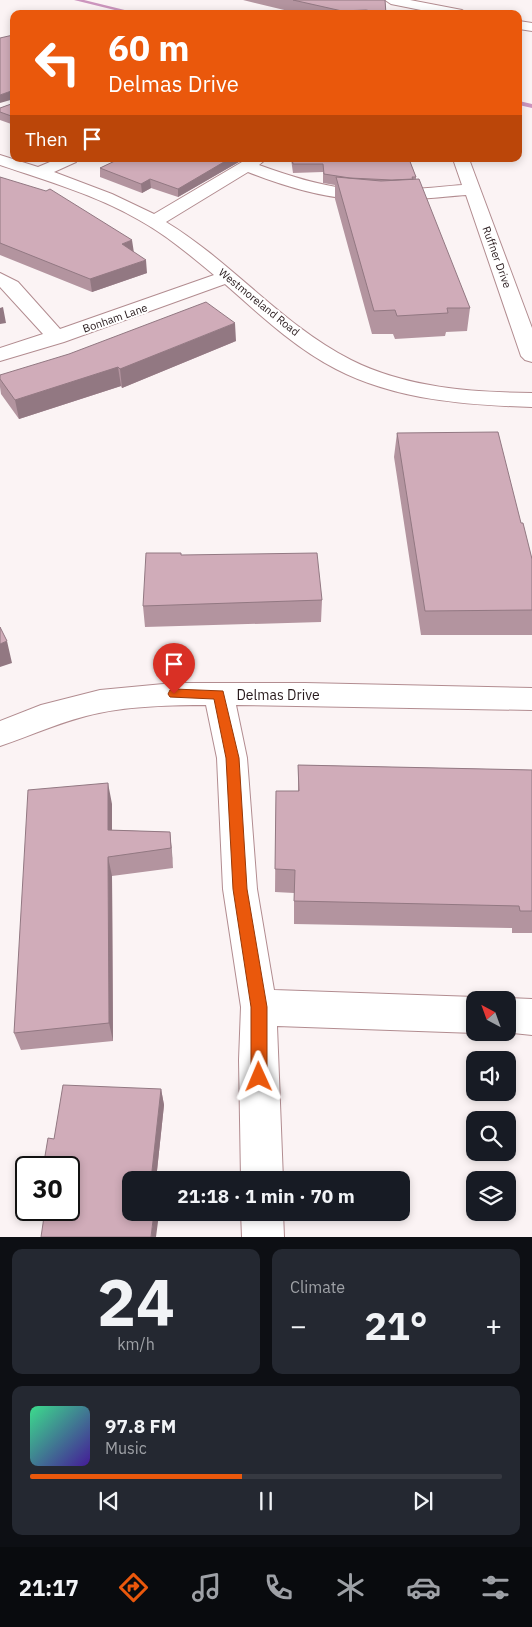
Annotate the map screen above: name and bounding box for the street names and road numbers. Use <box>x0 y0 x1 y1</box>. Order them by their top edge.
street label: Ruffner Drive <box>479 224 515 290</box>
street label: Westmoreland Road <box>216 265 302 339</box>
street label: Bonham Lane <box>81 300 149 336</box>
street label: Delmas Drive <box>236 686 320 704</box>

